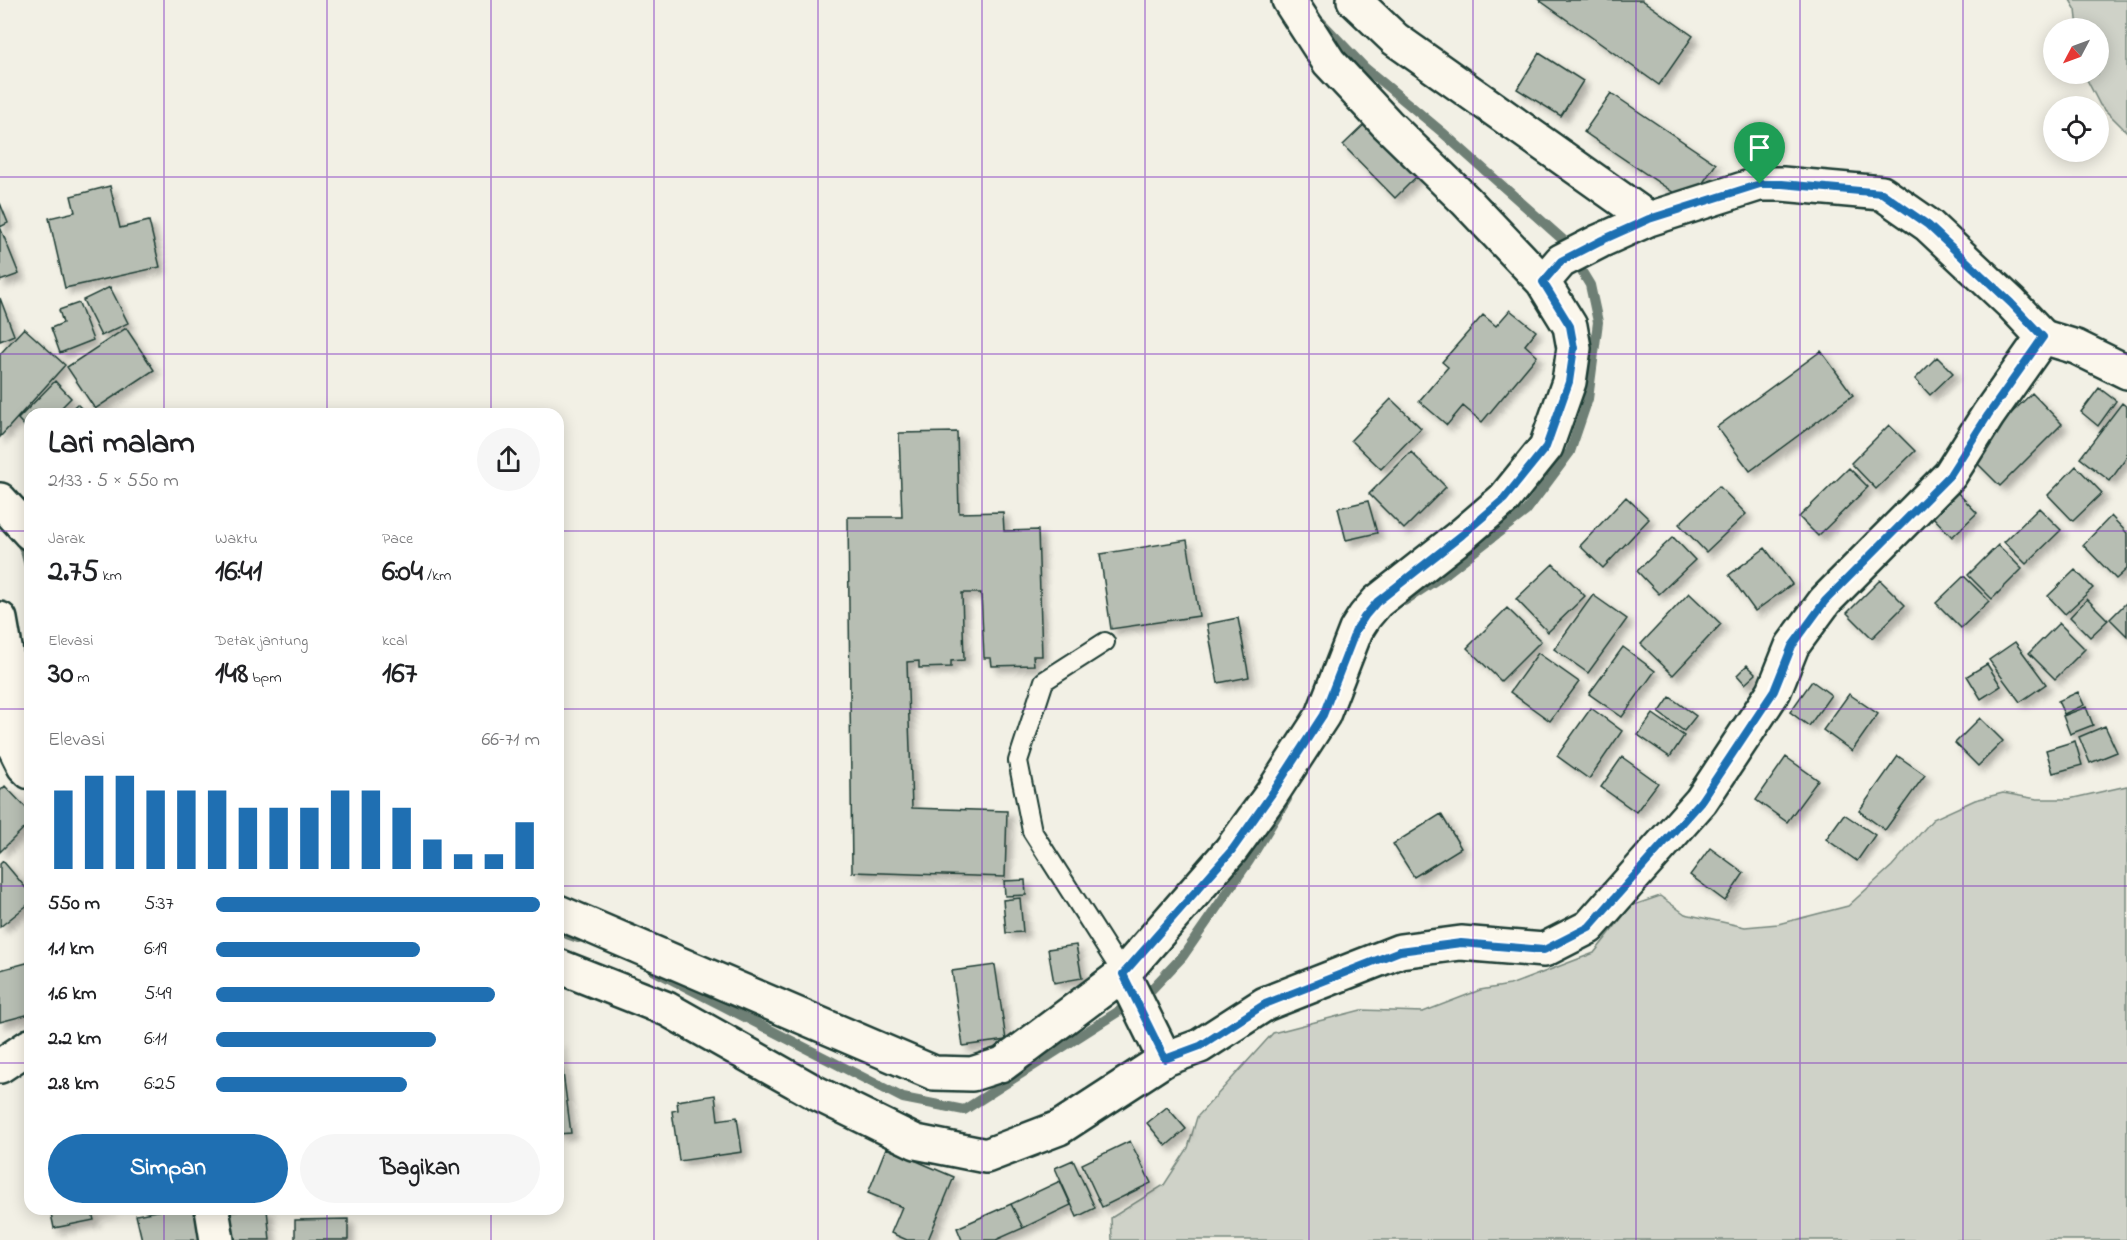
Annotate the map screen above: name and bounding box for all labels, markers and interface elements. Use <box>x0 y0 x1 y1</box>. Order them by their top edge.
north arrow <box>2043 18 2109 84</box>
map controls <box>2043 18 2109 162</box>
button: locate <box>2043 96 2109 162</box>
pin <box>1734 122 1785 184</box>
icon: arrive <box>1743 131 1776 164</box>
text: Lari malam <box>48 420 195 468</box>
button: share <box>477 428 540 491</box>
text: 21:33 · 5 × 550 m <box>48 467 179 496</box>
text: Jarak <box>48 527 85 551</box>
text: Waktu <box>215 527 258 551</box>
text: Pace <box>382 527 413 551</box>
text: 2.75 <box>48 551 99 595</box>
text: 16:41 <box>215 551 262 595</box>
text: 6:04 <box>382 551 423 595</box>
text: km <box>99 564 122 588</box>
text: /km <box>423 564 451 588</box>
text: Elevasi <box>48 629 93 653</box>
text: Detak jantung <box>215 629 308 653</box>
text: kcal <box>382 629 407 653</box>
text: 30 <box>48 653 73 697</box>
text: 148 <box>215 653 248 697</box>
text: 167 <box>382 653 417 697</box>
text: m <box>73 666 90 690</box>
text: bpm <box>248 666 282 690</box>
text: Elevasi <box>48 726 105 755</box>
text: 66–71 m <box>482 726 540 755</box>
text: 550 m <box>48 890 100 919</box>
text: 5:37 <box>144 890 174 919</box>
text: 1.1 km <box>48 935 94 964</box>
text: 6:19 <box>144 935 167 964</box>
text: 1.6 km <box>48 980 97 1009</box>
text: 5:49 <box>144 980 171 1009</box>
text: 2.2 km <box>48 1025 101 1054</box>
text: 6:11 <box>144 1025 167 1054</box>
text: 2.8 km <box>48 1070 99 1099</box>
text: 6:25 <box>144 1070 176 1099</box>
button: Simpan <box>48 1134 288 1203</box>
button: Bagikan <box>300 1134 540 1203</box>

